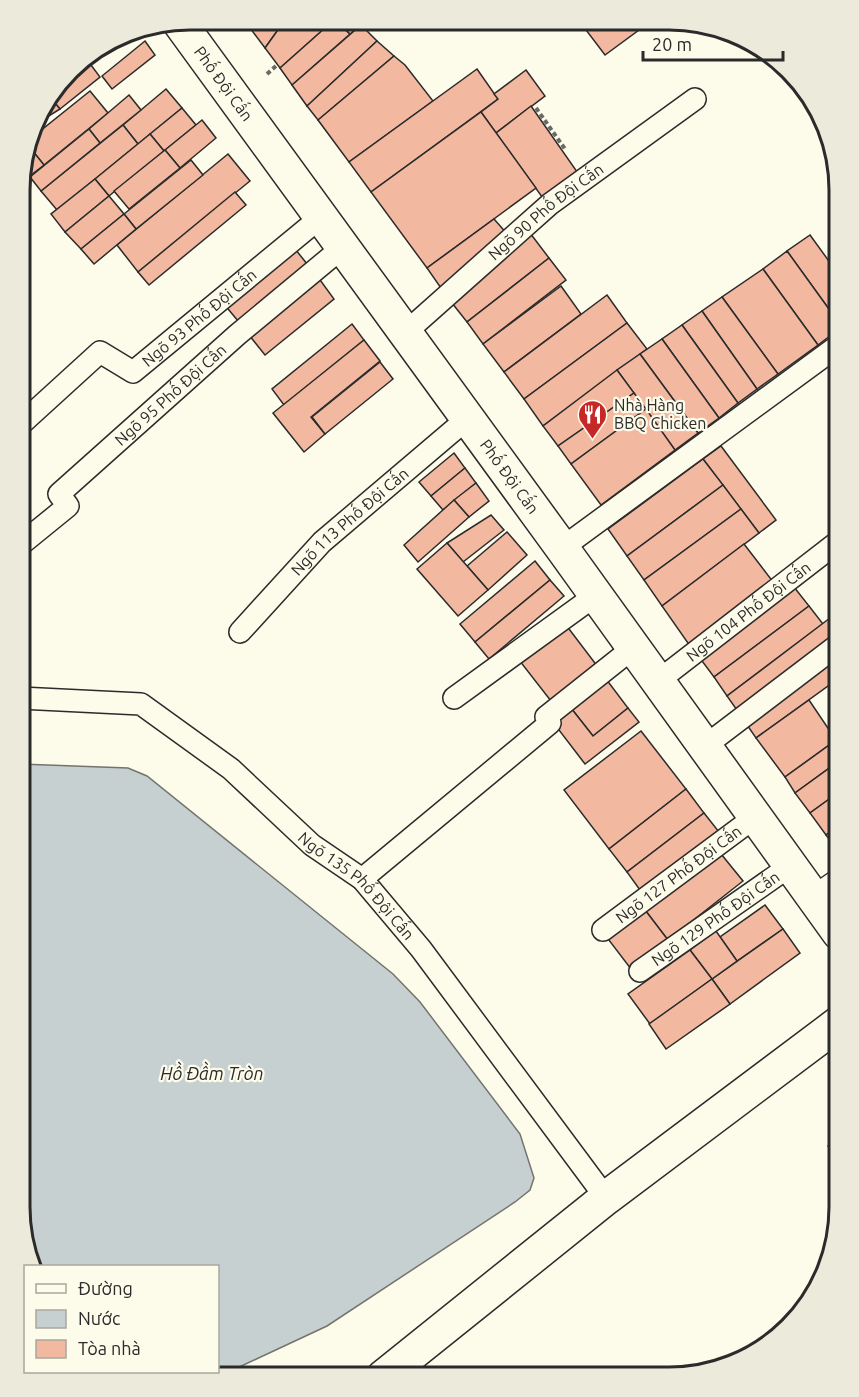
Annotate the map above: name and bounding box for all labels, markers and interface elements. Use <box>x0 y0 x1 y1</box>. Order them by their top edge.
scale bar <box>643 24 782 62</box>
text: 20 m <box>652 34 692 54</box>
street label: Phố Đội Cấn <box>191 43 257 124</box>
street label: Ngõ 90 Phố Đội Cấn <box>485 160 607 264</box>
street label: Ngõ 93 Phố Đội Cấn <box>138 265 260 370</box>
street label: Ngõ 95 Phố Đội Cấn <box>111 340 230 449</box>
place label: Nhà Hàng BBQ Chicken <box>614 396 706 432</box>
restaurant icon: Nhà Hàng BBQ Chicken <box>577 398 609 440</box>
street label: Phố Đội Cấn <box>477 436 543 517</box>
street label: Ngõ 113 Phố Đội Cấn <box>287 464 412 579</box>
street label: Ngõ 104 Phố Đội Cấn <box>683 558 814 665</box>
street label: Ngõ 127 Phố Đội Cấn <box>612 821 745 926</box>
street label: Ngõ 135 Phố Đội Cấn <box>295 828 418 943</box>
street label: Ngõ 129 Phố Đội Cấn <box>648 867 783 969</box>
water label: Hồ Đầm Tròn <box>160 1061 264 1083</box>
legend <box>24 1265 219 1373</box>
text: Đường <box>78 1278 133 1298</box>
text: Nước <box>78 1308 120 1328</box>
text: Tòa nhà <box>78 1338 141 1358</box>

